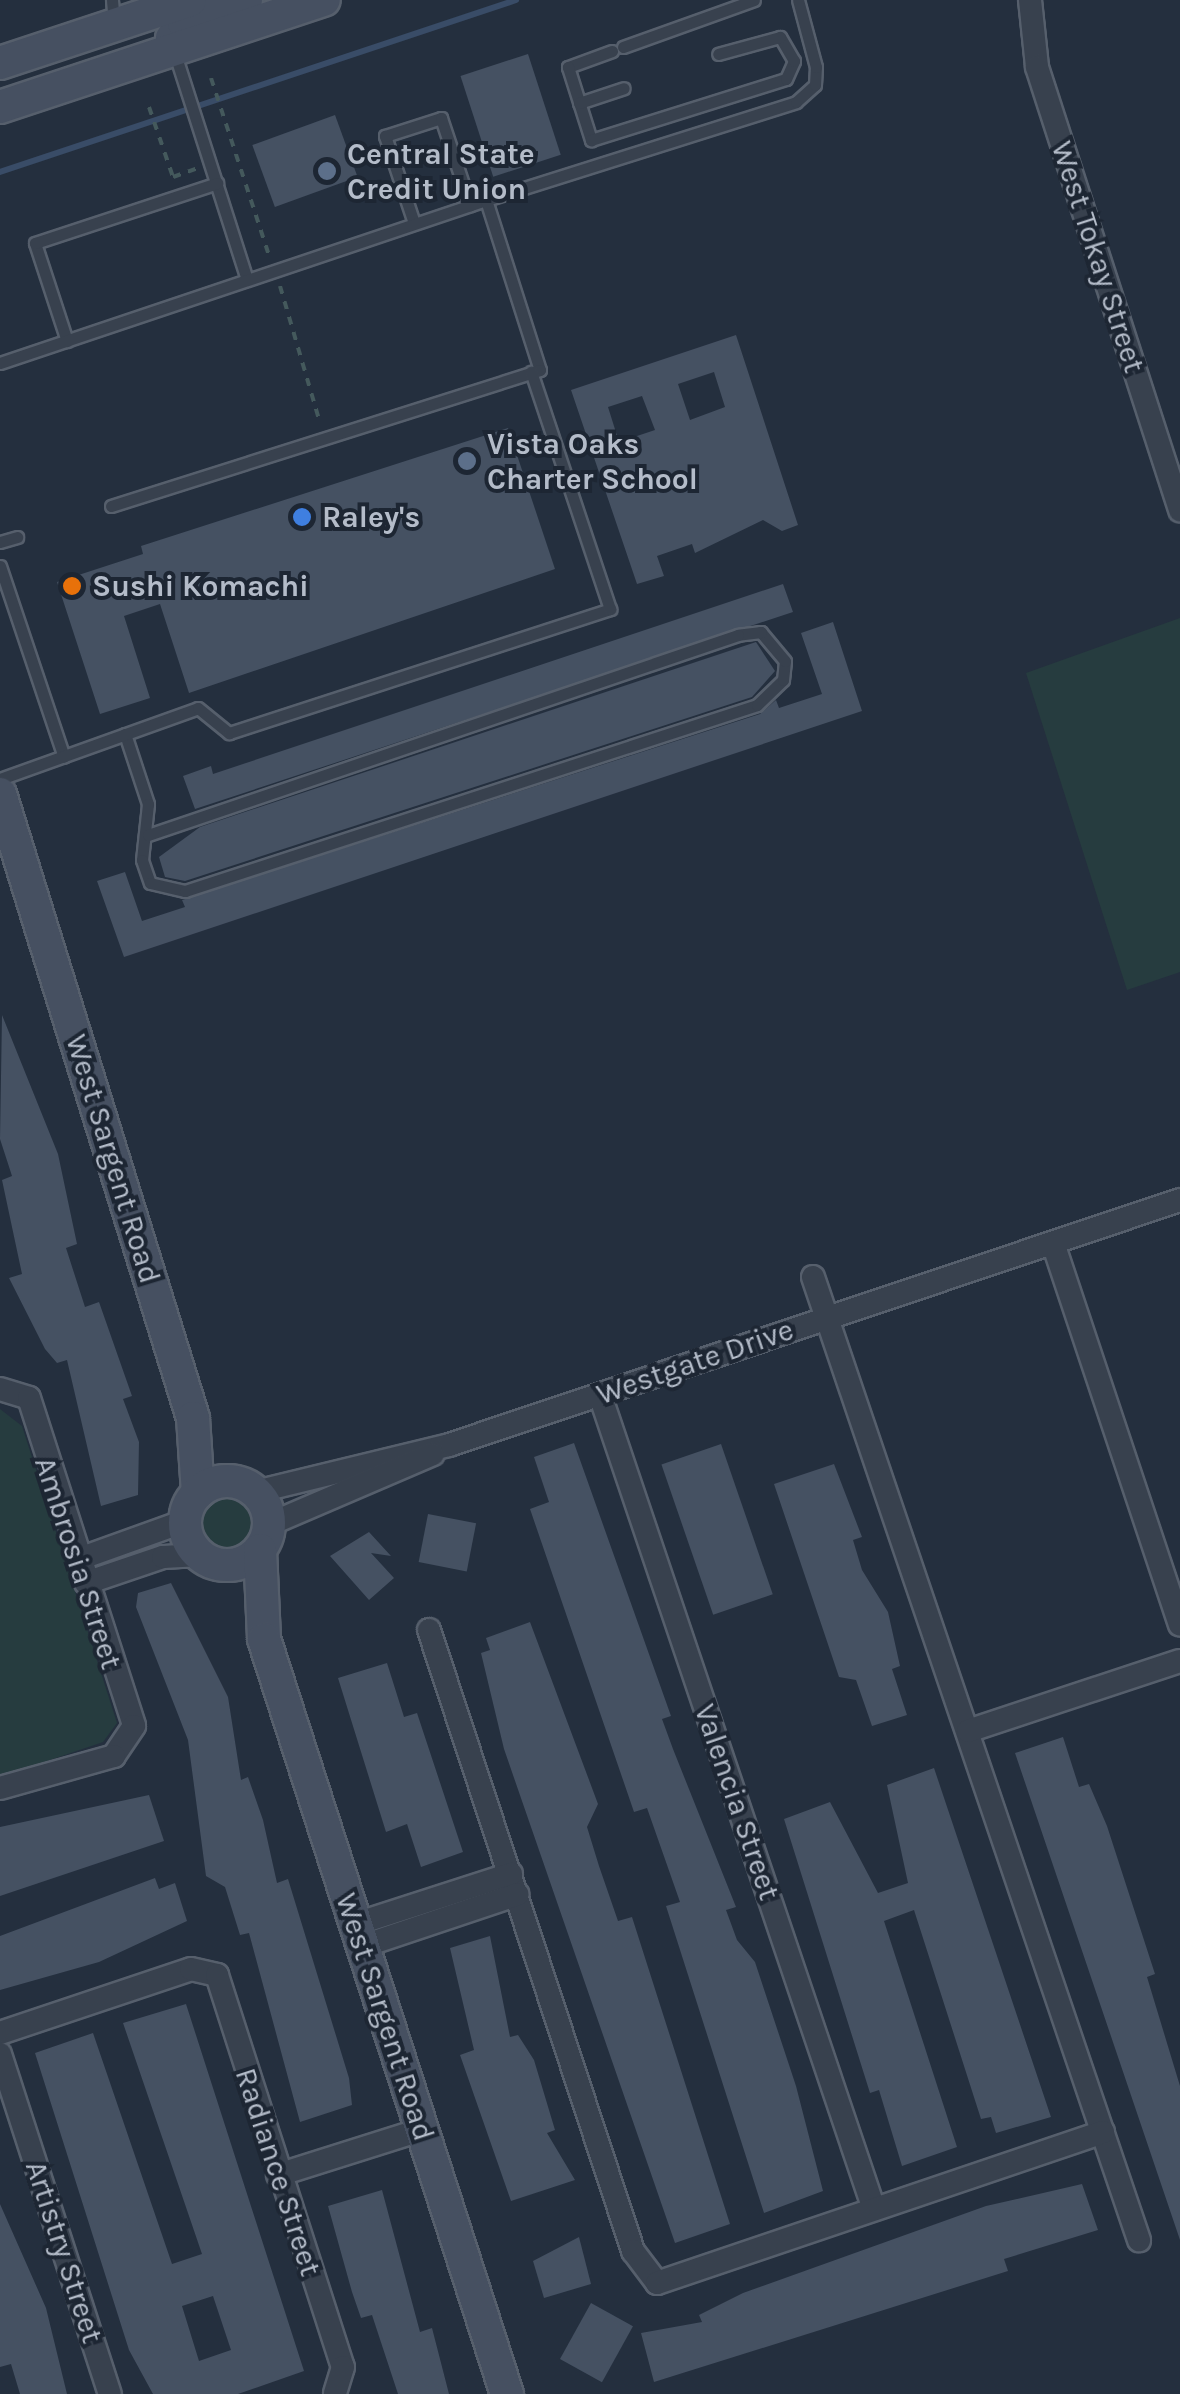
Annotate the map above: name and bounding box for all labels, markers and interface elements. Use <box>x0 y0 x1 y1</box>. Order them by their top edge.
place label: Central State Credit Union <box>347 136 535 206</box>
street label: West Tokay Street <box>1044 137 1152 377</box>
marker: Central State Credit Union <box>316 160 338 182</box>
place label: Vista Oaks Charter School <box>487 426 698 496</box>
marker: Vista Oaks Charter School <box>456 450 478 472</box>
place label: Raley's <box>322 499 420 535</box>
marker: Raley's <box>291 506 313 528</box>
place label: Sushi Komachi <box>92 568 309 604</box>
marker: Sushi Komachi <box>61 575 83 597</box>
street label: West Sargent Road <box>58 1030 168 1288</box>
street label: Westgate Drive <box>592 1312 798 1412</box>
street label: Ambrosia Street <box>27 1452 129 1674</box>
street label: Valencia Street <box>687 1699 787 1905</box>
street label: West Sargent Road <box>328 1889 442 2145</box>
street label: Radiance Street <box>227 2063 329 2281</box>
street label: Artistry Street <box>18 2156 110 2348</box>

